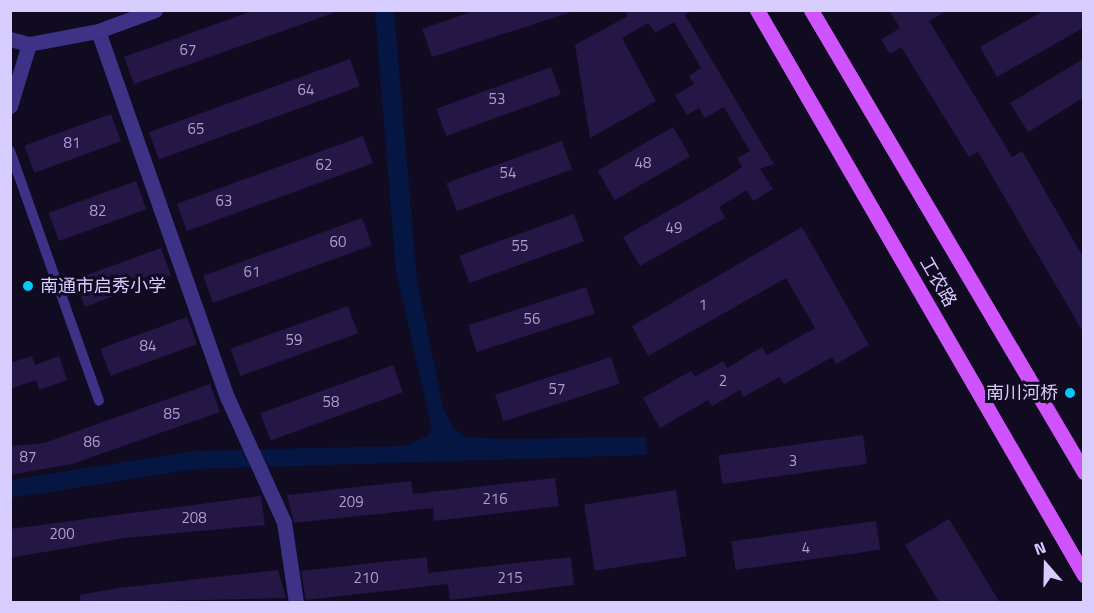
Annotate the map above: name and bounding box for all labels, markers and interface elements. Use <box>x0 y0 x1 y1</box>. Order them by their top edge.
house number: 67 <box>180 41 196 59</box>
house number: 64 <box>298 81 314 99</box>
house number: 53 <box>489 90 505 108</box>
house number: 65 <box>188 120 204 138</box>
house number: 81 <box>64 134 80 152</box>
house number: 48 <box>635 154 651 172</box>
house number: 62 <box>316 156 332 174</box>
house number: 54 <box>500 164 516 182</box>
house number: 63 <box>216 192 232 210</box>
house number: 82 <box>90 202 106 220</box>
house number: 49 <box>666 219 682 237</box>
house number: 60 <box>330 233 346 251</box>
house number: 55 <box>512 237 528 255</box>
street label: 工农路 <box>915 253 961 311</box>
house number: 61 <box>244 263 260 281</box>
place label: 南通市启秀小学 <box>40 275 166 297</box>
marker: 南通市启秀小学 <box>21 279 35 293</box>
house number: 1 <box>699 296 707 314</box>
house number: 56 <box>524 310 540 328</box>
house number: 59 <box>286 331 302 349</box>
house number: 84 <box>140 337 156 355</box>
house number: 2 <box>719 372 727 390</box>
house number: 57 <box>549 380 565 398</box>
place label: 南川河桥 <box>986 382 1058 404</box>
marker: 南川河桥 <box>1063 386 1077 400</box>
house number: 58 <box>323 393 339 411</box>
house number: 85 <box>164 405 180 423</box>
house number: 86 <box>84 433 100 451</box>
house number: 87 <box>20 448 36 466</box>
house number: 3 <box>789 452 797 470</box>
house number: 216 <box>482 490 508 508</box>
house number: 209 <box>338 493 364 511</box>
house number: 208 <box>181 509 207 527</box>
house number: 200 <box>49 525 75 543</box>
north arrow <box>1016 535 1076 595</box>
text: N <box>1031 535 1049 561</box>
house number: 4 <box>802 539 810 557</box>
house number: 210 <box>353 569 379 587</box>
house number: 215 <box>497 569 523 587</box>

